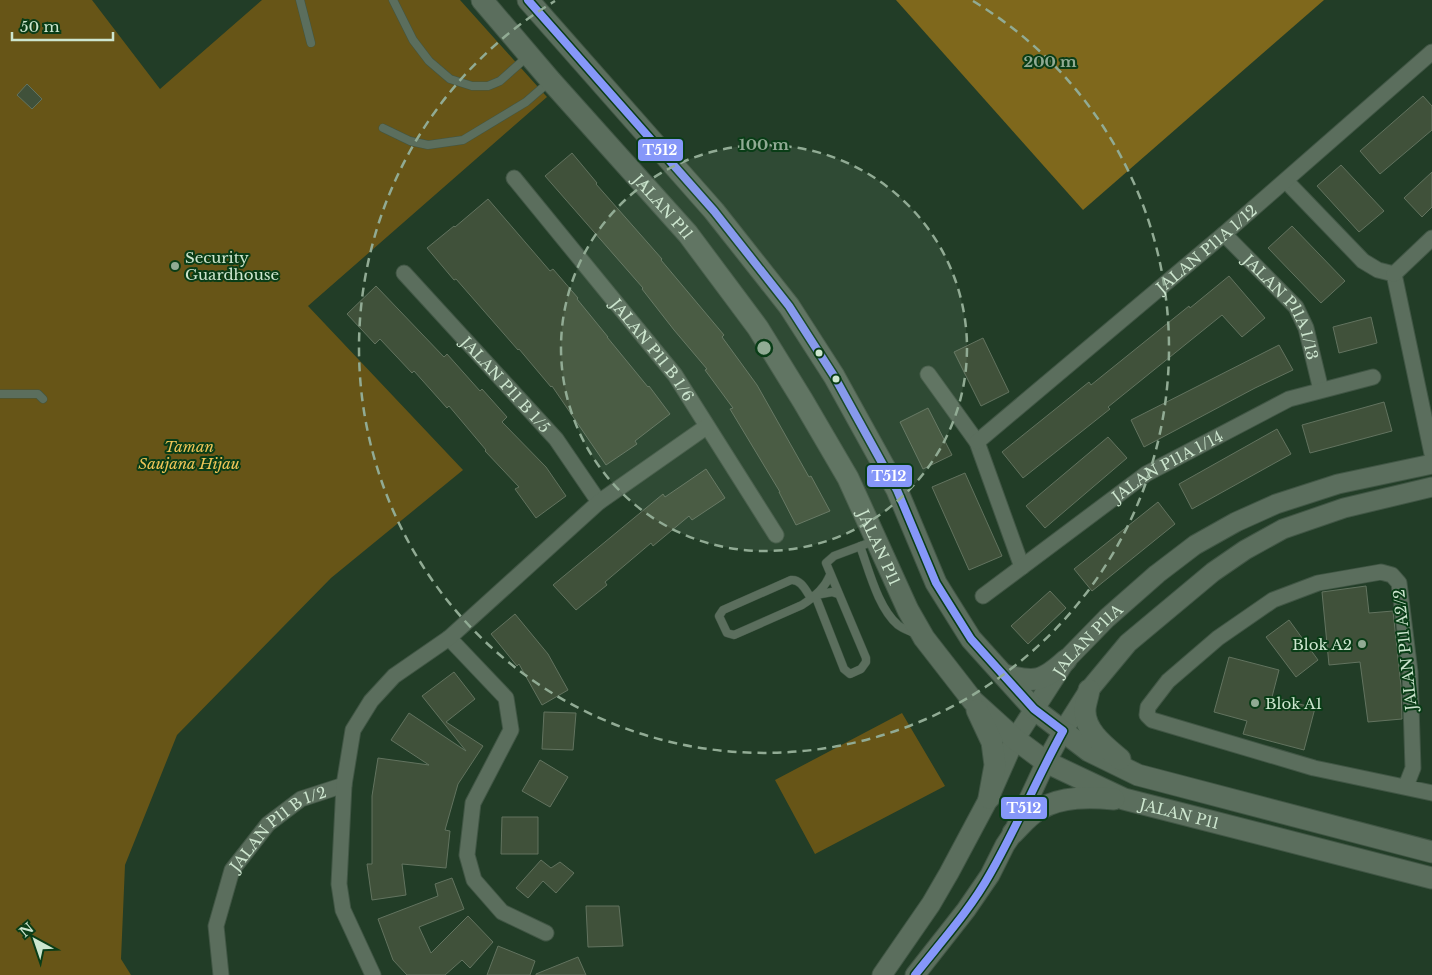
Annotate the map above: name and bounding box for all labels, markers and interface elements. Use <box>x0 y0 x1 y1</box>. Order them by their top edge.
scale bar <box>12 10 114 42</box>
text: 50 m <box>20 17 60 36</box>
text: 200 m <box>1024 52 1077 71</box>
text: 100 m <box>739 135 789 154</box>
line badge: T512 <box>637 138 684 162</box>
text: T512 <box>643 141 677 159</box>
street label: JALAN P11 <box>628 168 698 243</box>
street label: JALAN P11A 1/12 <box>1151 200 1261 298</box>
place label: Security Guardhouse <box>185 248 279 284</box>
street label: JALAN P11A 1/13 <box>1238 249 1323 362</box>
marker: Security Guardhouse <box>169 260 181 272</box>
street label: JALAN P11 B 1/6 <box>606 293 699 405</box>
street label: JALAN P11 B 1/5 <box>456 331 555 436</box>
centre of rings <box>755 339 773 357</box>
unlabelled marker <box>814 348 824 358</box>
unlabelled marker <box>831 374 841 384</box>
street label: JALAN P11A 1/14 <box>1106 426 1226 507</box>
park label: Taman Saujana Hijau <box>138 437 240 473</box>
line badge: T512 <box>866 464 913 488</box>
text: T512 <box>872 467 906 485</box>
street label: JALAN P11 <box>853 504 905 588</box>
street label: JALAN P11 A2/2 <box>1389 588 1421 714</box>
street label: JALAN P11A <box>1048 599 1126 681</box>
place label: Blok A2 <box>1292 635 1352 654</box>
marker: Blok A2 <box>1356 638 1368 650</box>
place label: Blok A1 <box>1265 694 1322 713</box>
marker: Blok A1 <box>1249 697 1261 709</box>
street label: JALAN P11 B 1/2 <box>224 782 329 876</box>
street label: JALAN P11 <box>1136 793 1221 833</box>
line badge: T512 <box>1000 796 1048 820</box>
text: T512 <box>1007 799 1041 817</box>
north arrow <box>10 915 60 965</box>
text: N <box>16 919 37 941</box>

